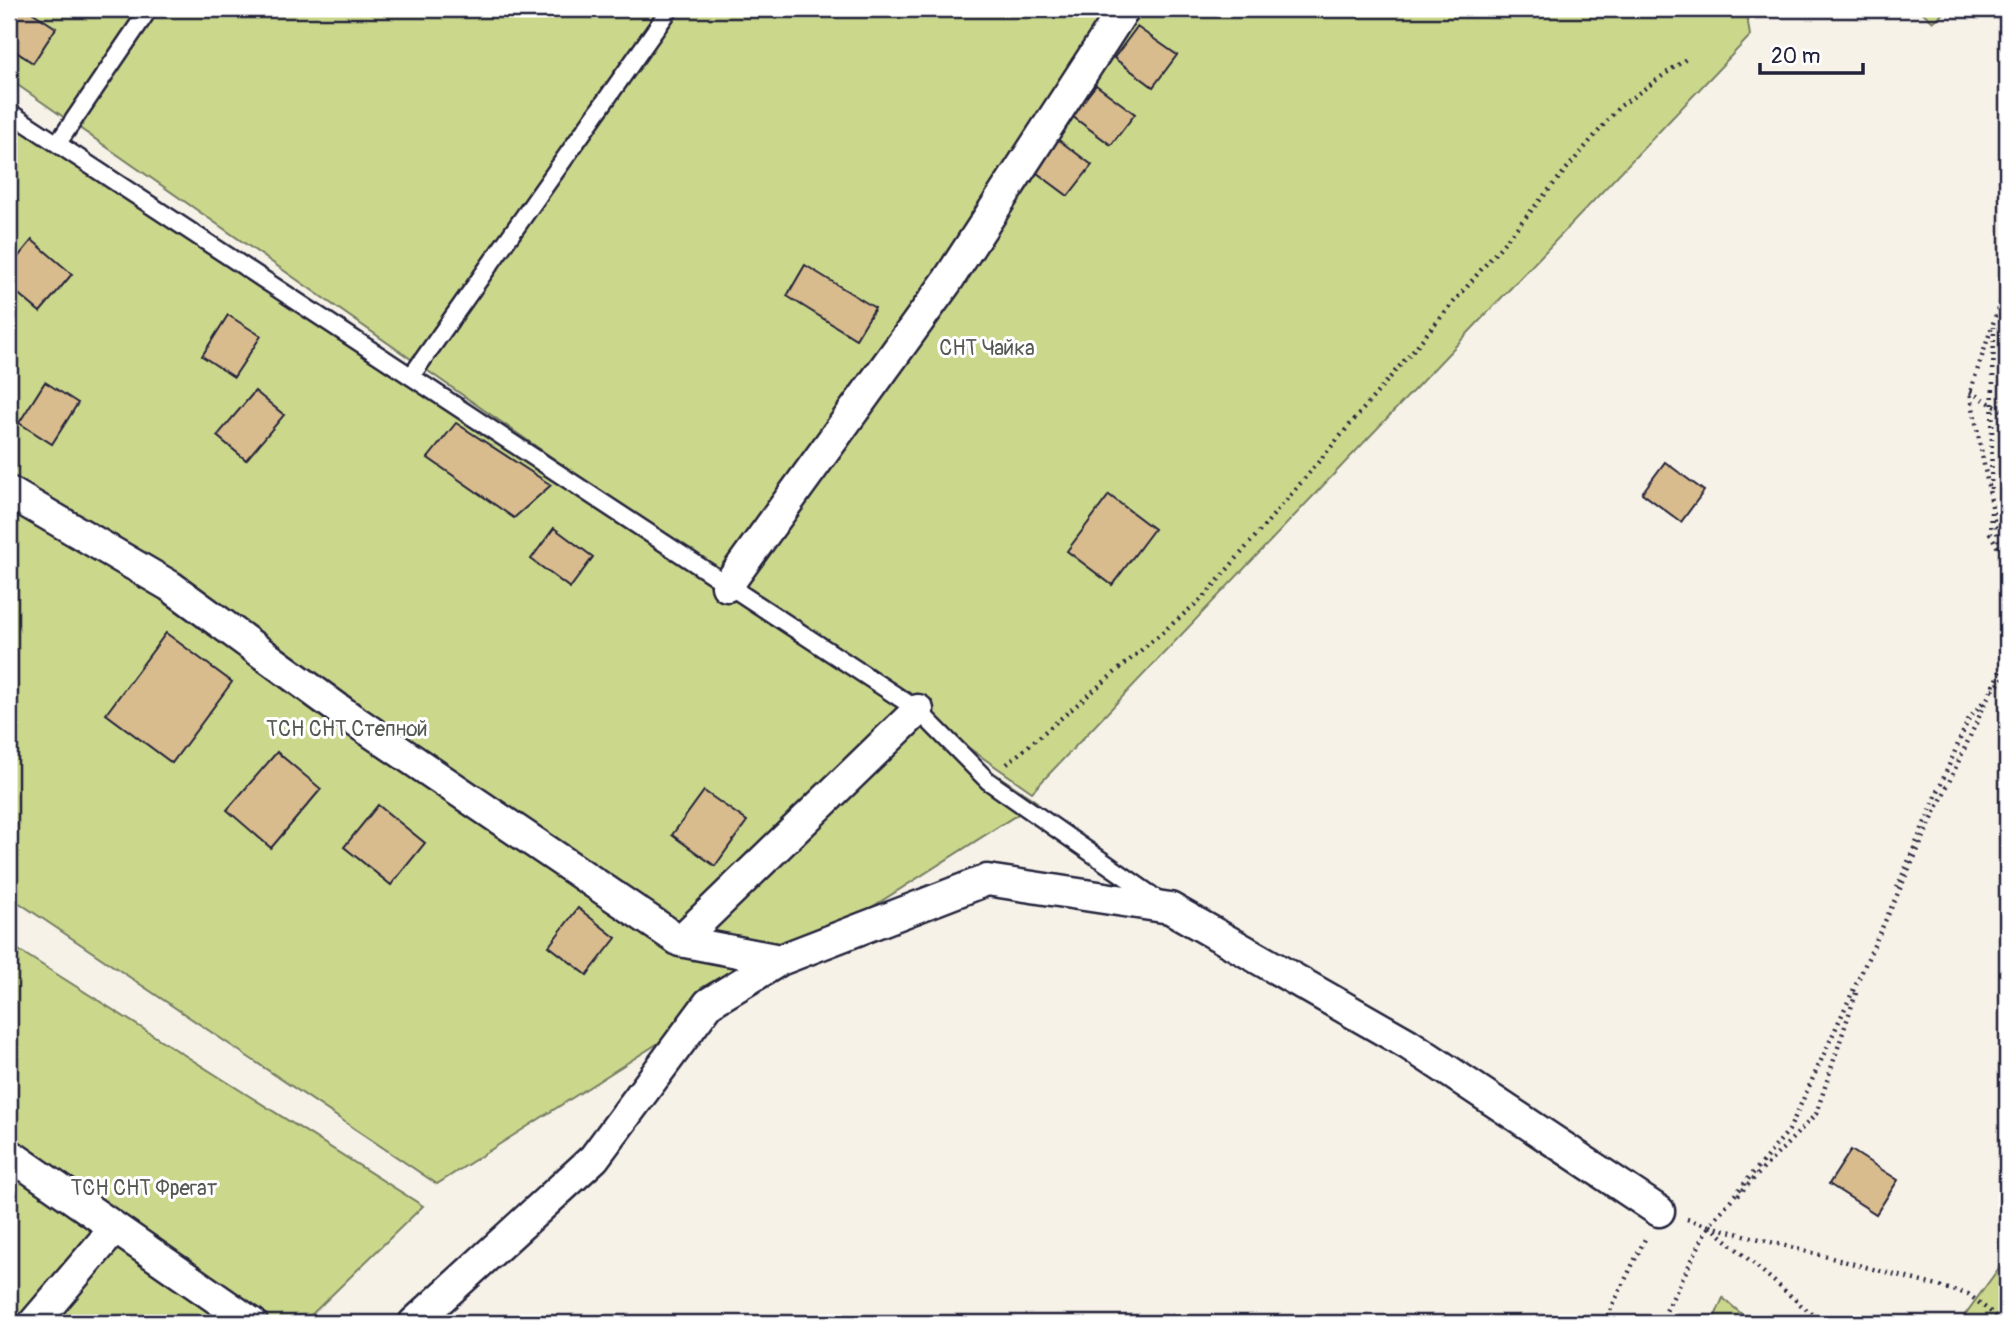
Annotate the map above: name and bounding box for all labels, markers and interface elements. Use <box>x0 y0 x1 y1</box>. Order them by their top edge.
scale bar <box>1760 32 1864 76</box>
text: 20 m <box>1771 43 1820 70</box>
park label: СНТ Чайка <box>939 335 1035 362</box>
park label: ТСН СНТ Степной <box>266 716 428 743</box>
park label: ТСН СНТ Фрегат <box>71 1175 218 1202</box>

